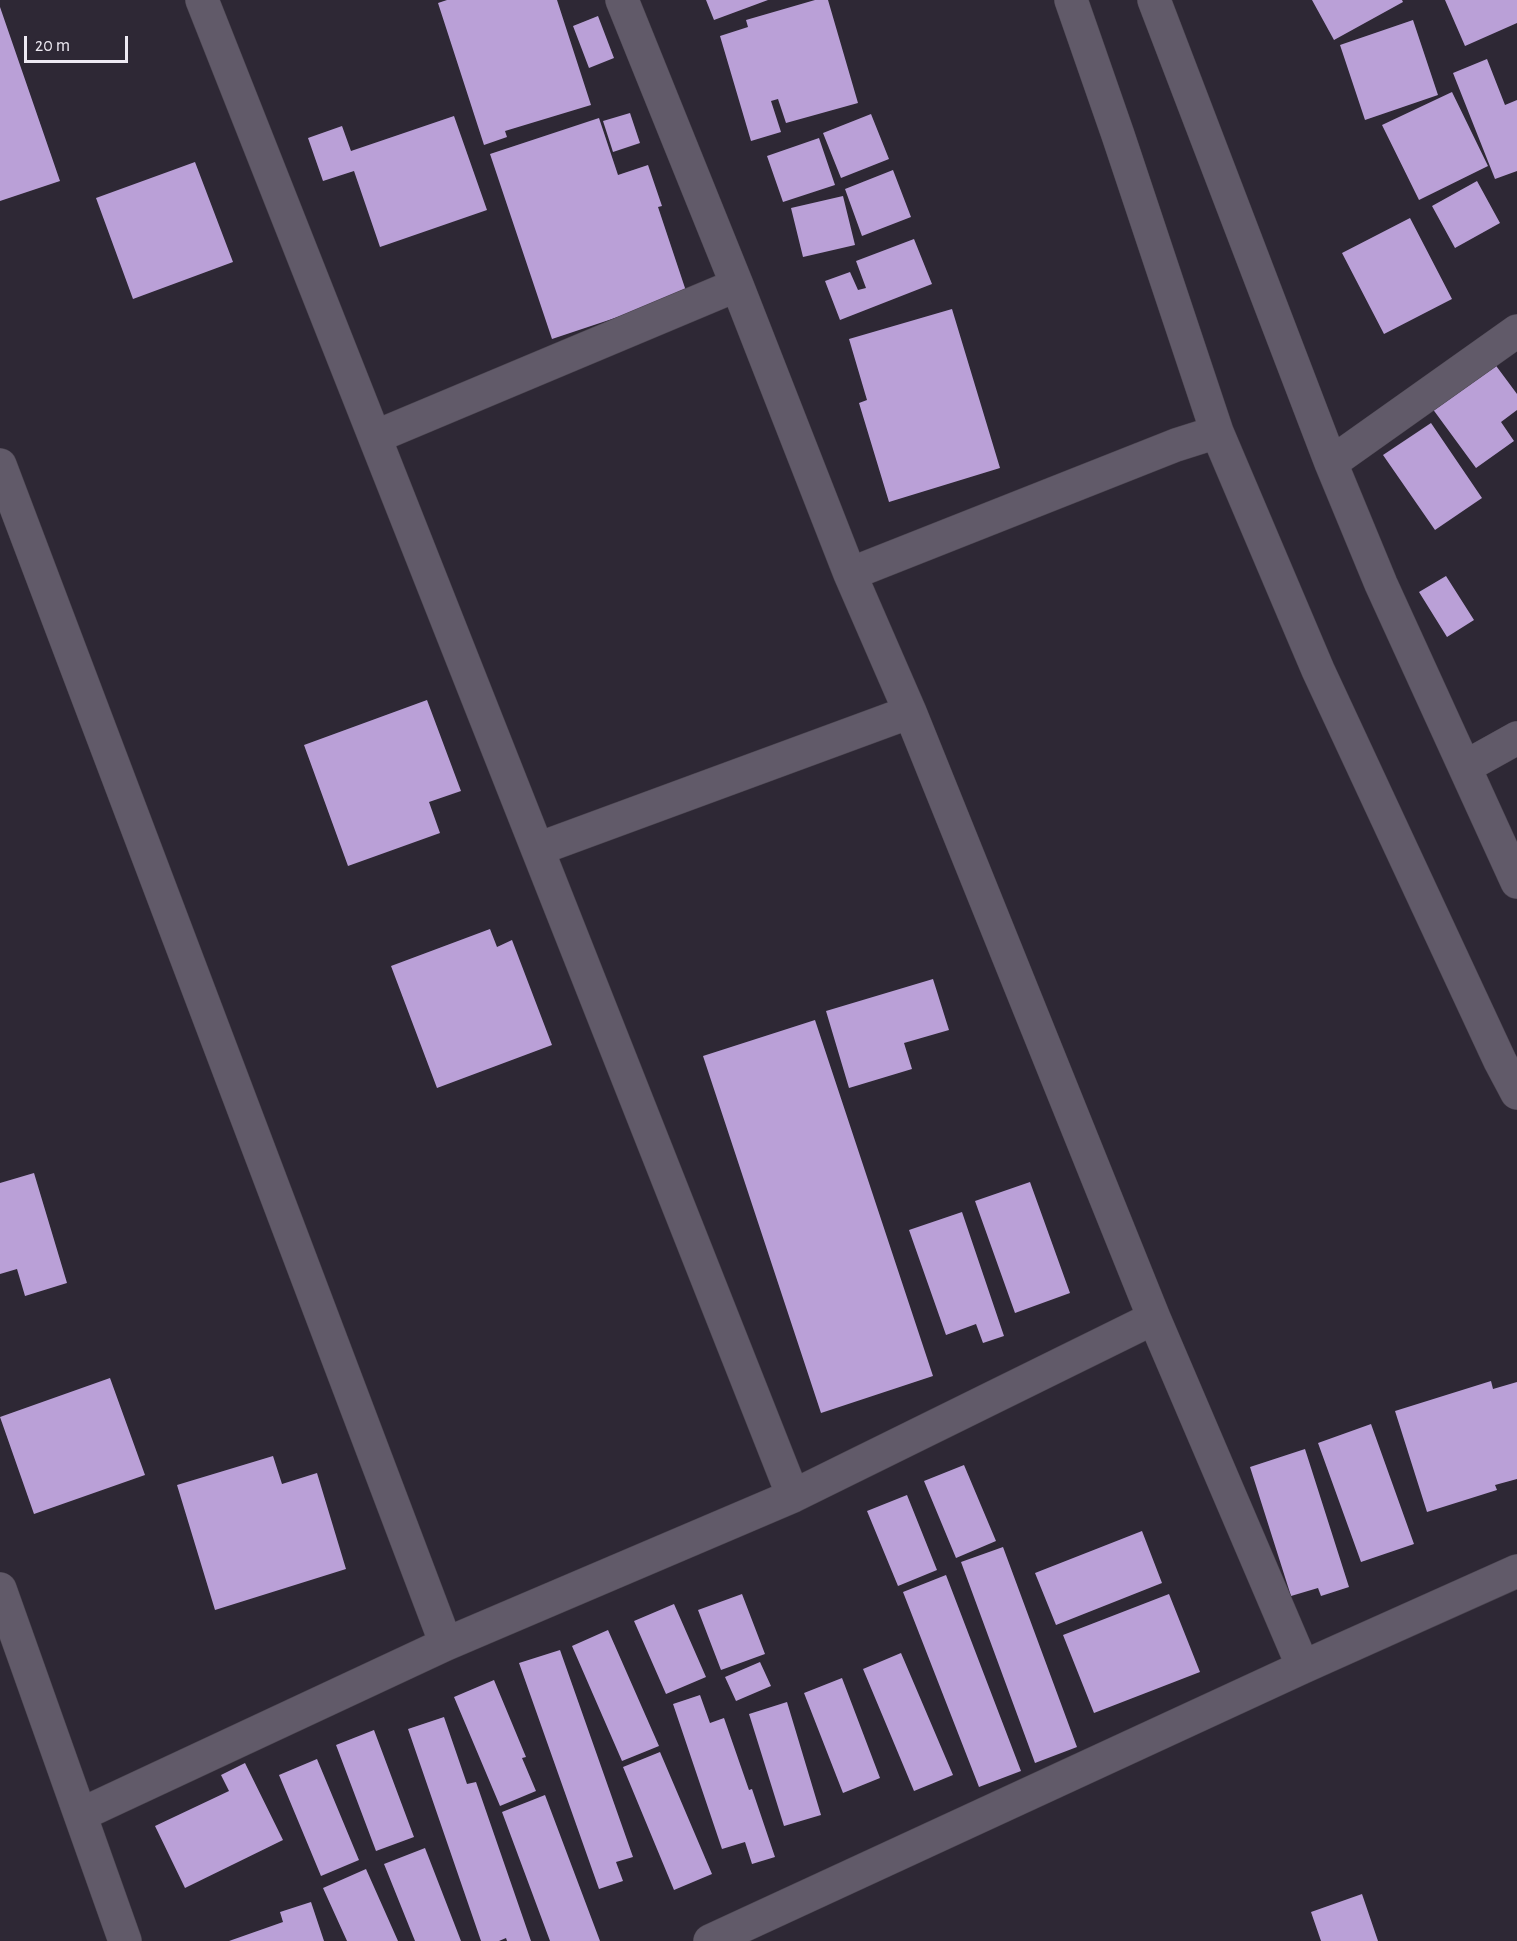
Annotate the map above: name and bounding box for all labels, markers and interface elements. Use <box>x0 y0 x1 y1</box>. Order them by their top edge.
scale bar <box>27 24 130 62</box>
text: 20 m <box>35 37 70 55</box>

